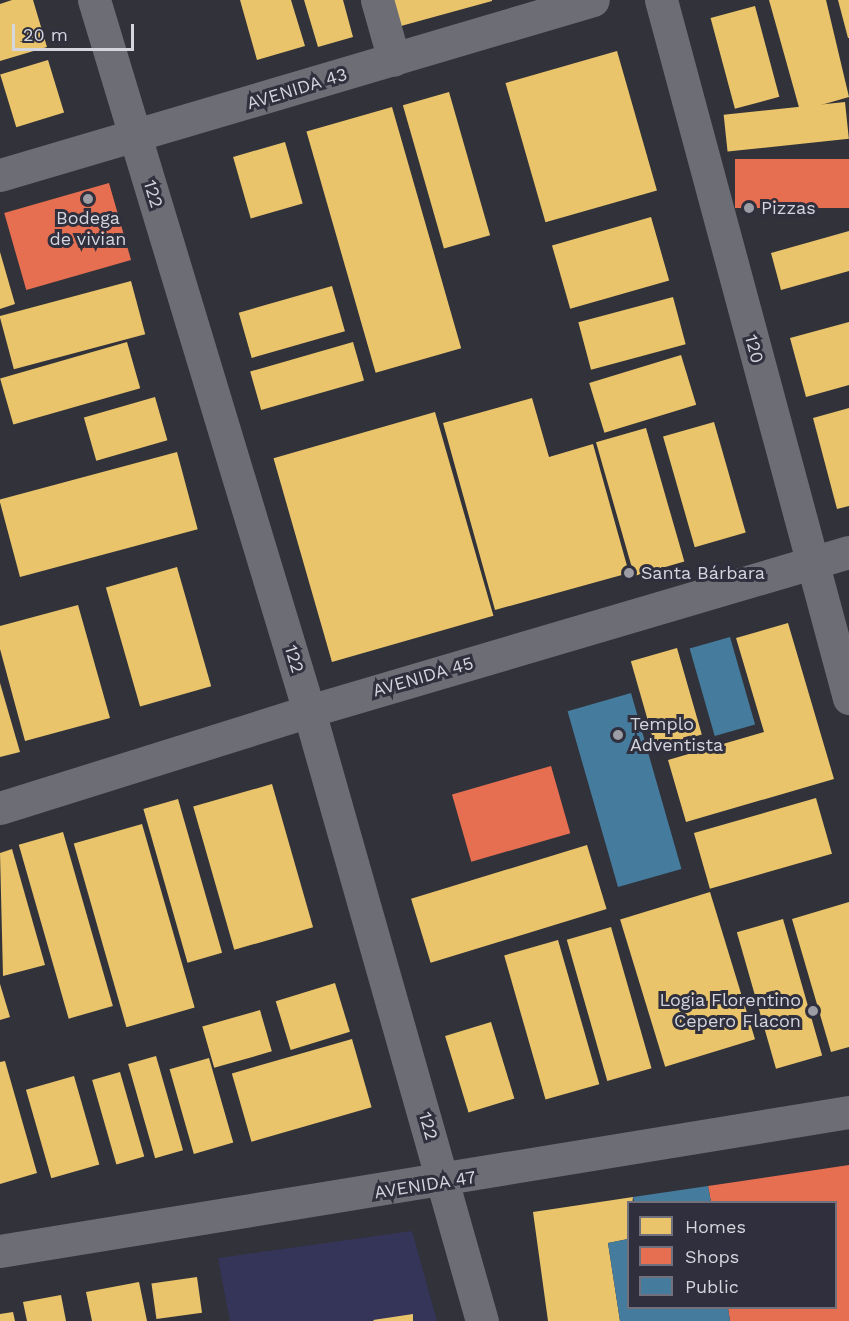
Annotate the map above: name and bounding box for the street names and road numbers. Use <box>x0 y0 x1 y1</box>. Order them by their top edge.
street label: AVENIDA 43 <box>244 63 350 115</box>
street label: 122 <box>139 177 167 211</box>
street label: 120 <box>740 332 768 366</box>
street label: 122 <box>280 642 308 676</box>
street label: AVENIDA 45 <box>370 652 476 702</box>
street label: 122 <box>414 1110 442 1142</box>
street label: AVENIDA 47 <box>372 1166 478 1204</box>

